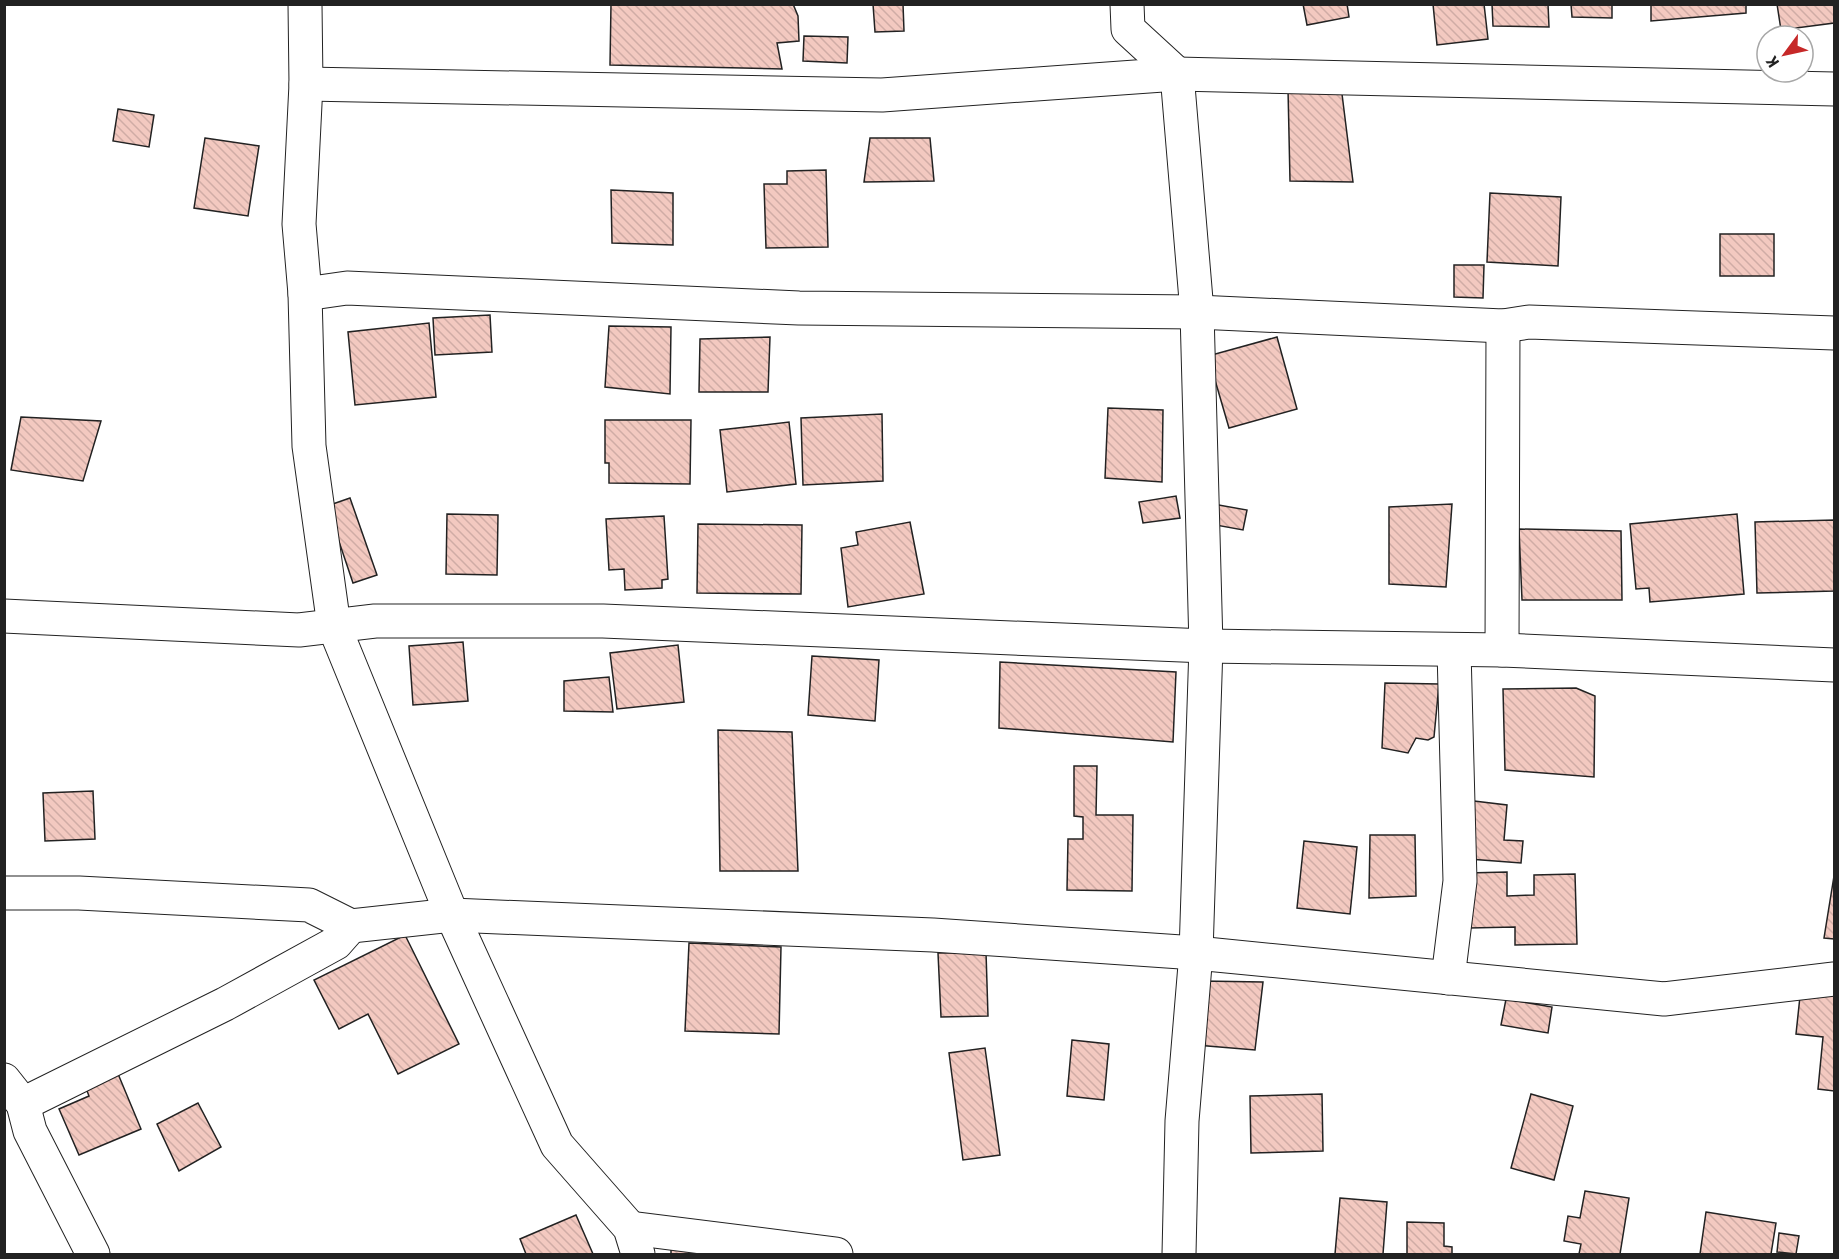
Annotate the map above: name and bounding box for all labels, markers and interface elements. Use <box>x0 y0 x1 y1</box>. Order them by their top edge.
north arrow <box>1755 24 1815 84</box>
text: K <box>1762 53 1783 71</box>

